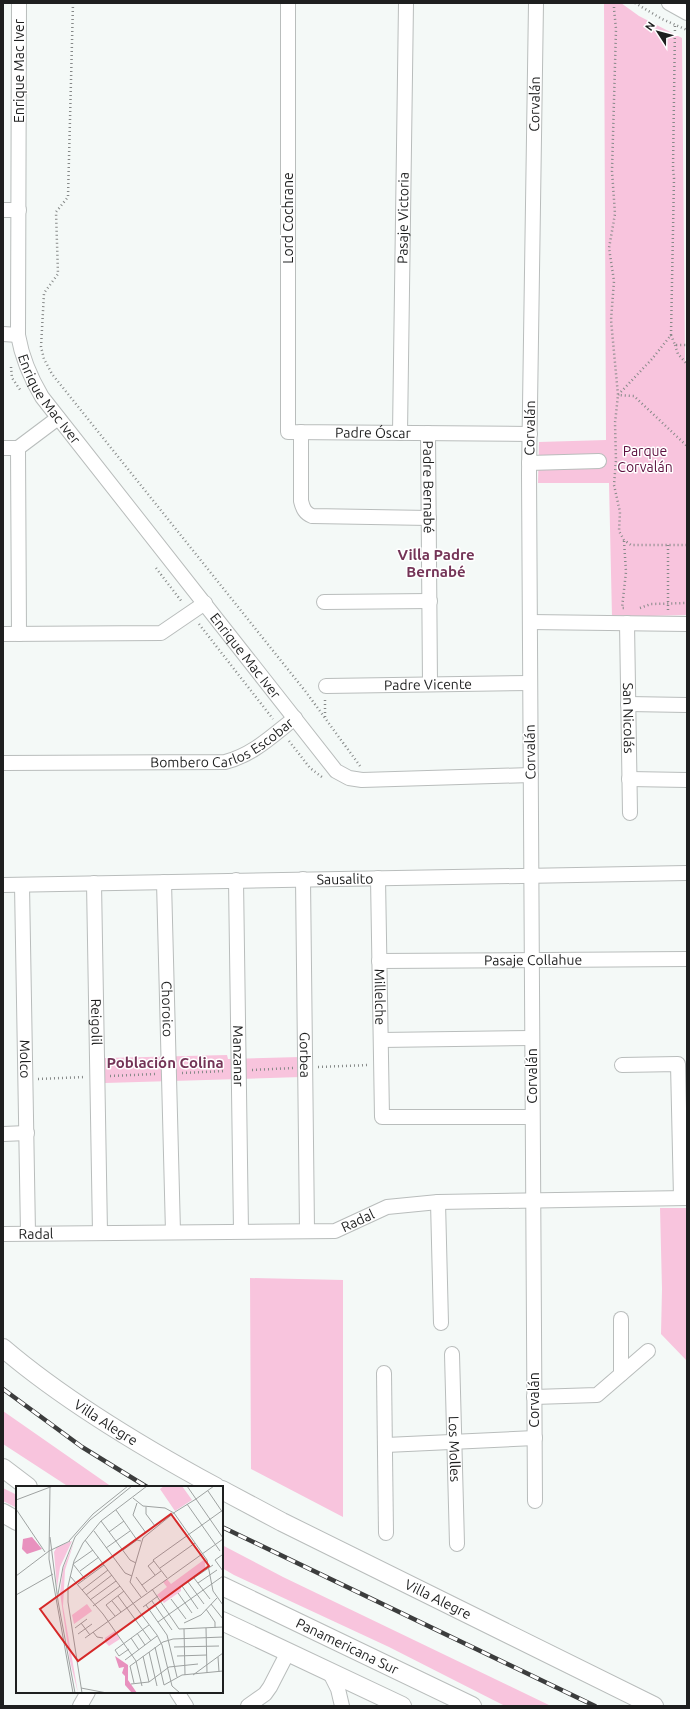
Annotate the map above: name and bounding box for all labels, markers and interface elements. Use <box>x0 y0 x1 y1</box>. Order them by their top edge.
north arrow <box>638 12 678 52</box>
street label: Enrique Mac Iver <box>11 18 27 123</box>
text: N <box>643 19 657 33</box>
street label: Corvalán <box>526 76 543 132</box>
street label: Lord Cochrane <box>280 172 296 264</box>
street label: Pasaje Victoria <box>394 172 412 264</box>
street label: Enrique Mac Iver <box>15 352 84 448</box>
street label: Corvalán <box>521 400 538 456</box>
street label: Padre Óscar <box>335 424 412 441</box>
street label: Padre Bernabé <box>420 440 437 534</box>
park label: Parque Corvalán <box>617 443 673 475</box>
district label: Villa Padre Bernabé <box>397 546 475 580</box>
street label: Enrique Mac Iver <box>207 610 284 702</box>
street label: Padre Vicente <box>384 676 472 693</box>
street label: San Nicolás <box>620 682 637 754</box>
street label: Bombero Carlos Escobar <box>150 714 297 770</box>
street label: Corvalán <box>522 724 538 780</box>
street label: Sausalito <box>317 871 373 887</box>
street label: Pasaje Collahue <box>484 952 582 968</box>
street label: Millelche <box>372 969 388 1025</box>
street label: Choroico <box>159 981 176 1037</box>
street label: Reigolil <box>88 998 105 1046</box>
street label: Manzanar <box>230 1025 247 1088</box>
street label: Gorbea <box>297 1032 313 1078</box>
street label: Molco <box>17 1039 33 1078</box>
street label: Corvalán <box>524 1048 540 1104</box>
district label: Población Colina <box>106 1054 224 1071</box>
street label: Radal <box>338 1206 377 1235</box>
street label: Radal <box>18 1226 54 1242</box>
street label: Corvalán <box>526 1372 542 1428</box>
street label: Villa Alegre <box>71 1396 141 1449</box>
street label: Los Molles <box>446 1416 463 1482</box>
inset map <box>16 1486 223 1693</box>
street label: Villa Alegre <box>402 1576 474 1622</box>
street label: Panamericana Sur <box>293 1615 402 1678</box>

